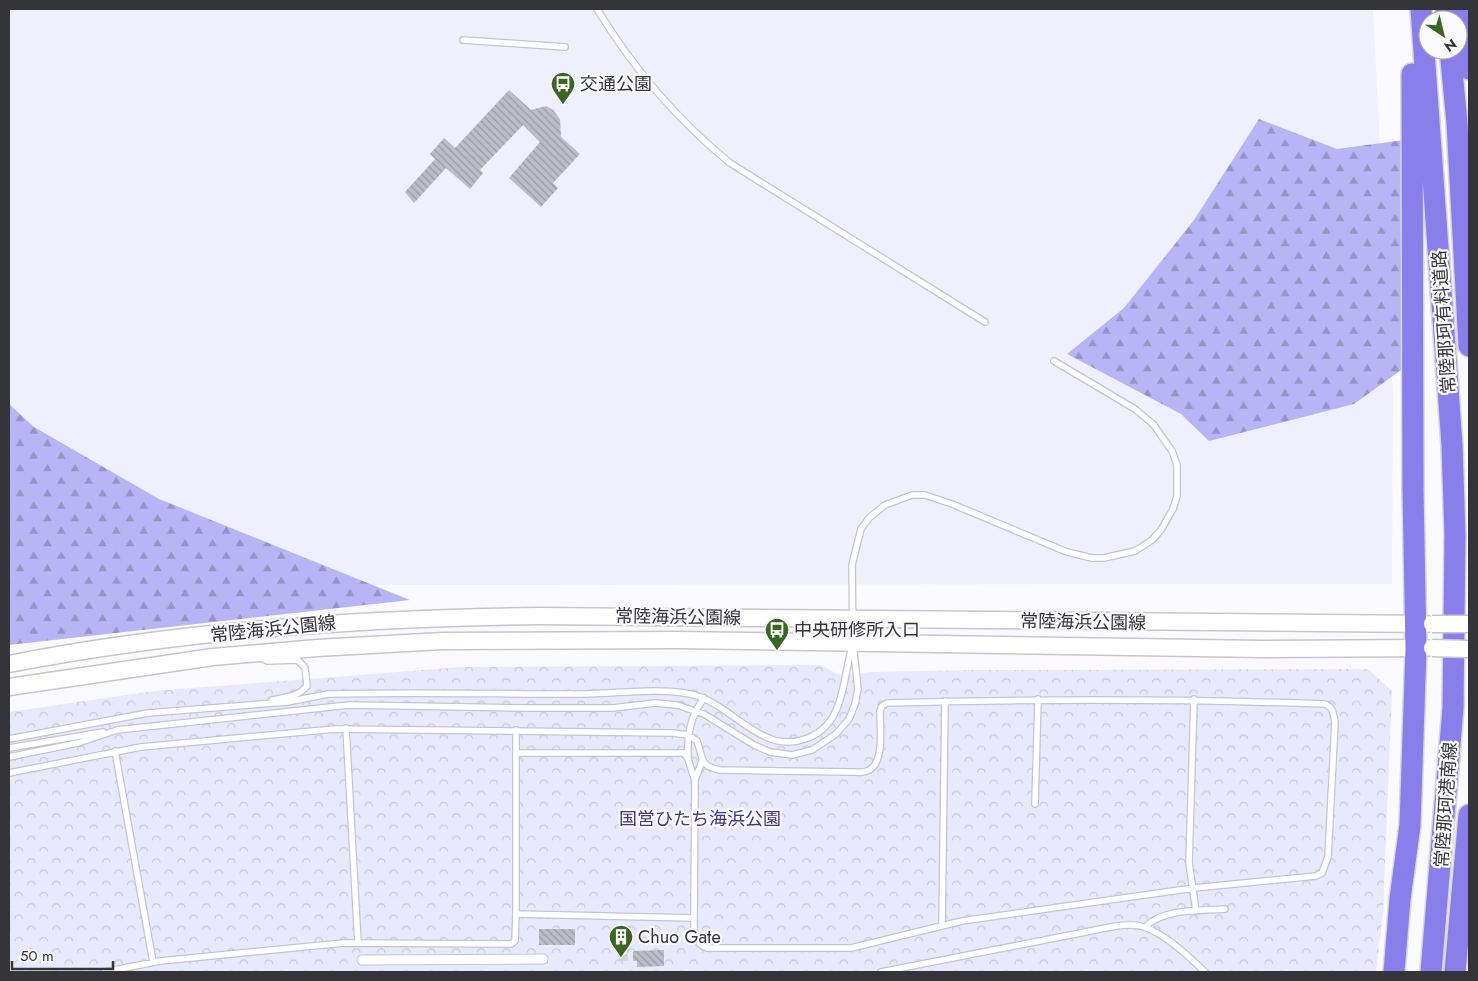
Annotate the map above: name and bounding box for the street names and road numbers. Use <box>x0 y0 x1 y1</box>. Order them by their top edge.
street label: 常陸那珂有料道路 <box>1426 249 1462 395</box>
street label: 常陸海浜公園線 <box>615 603 741 631</box>
street label: 常陸海浜公園線 <box>1020 608 1146 636</box>
street label: 常陸海浜公園線 <box>209 609 337 649</box>
street label: 常陸那珂港南線 <box>1429 741 1463 869</box>

